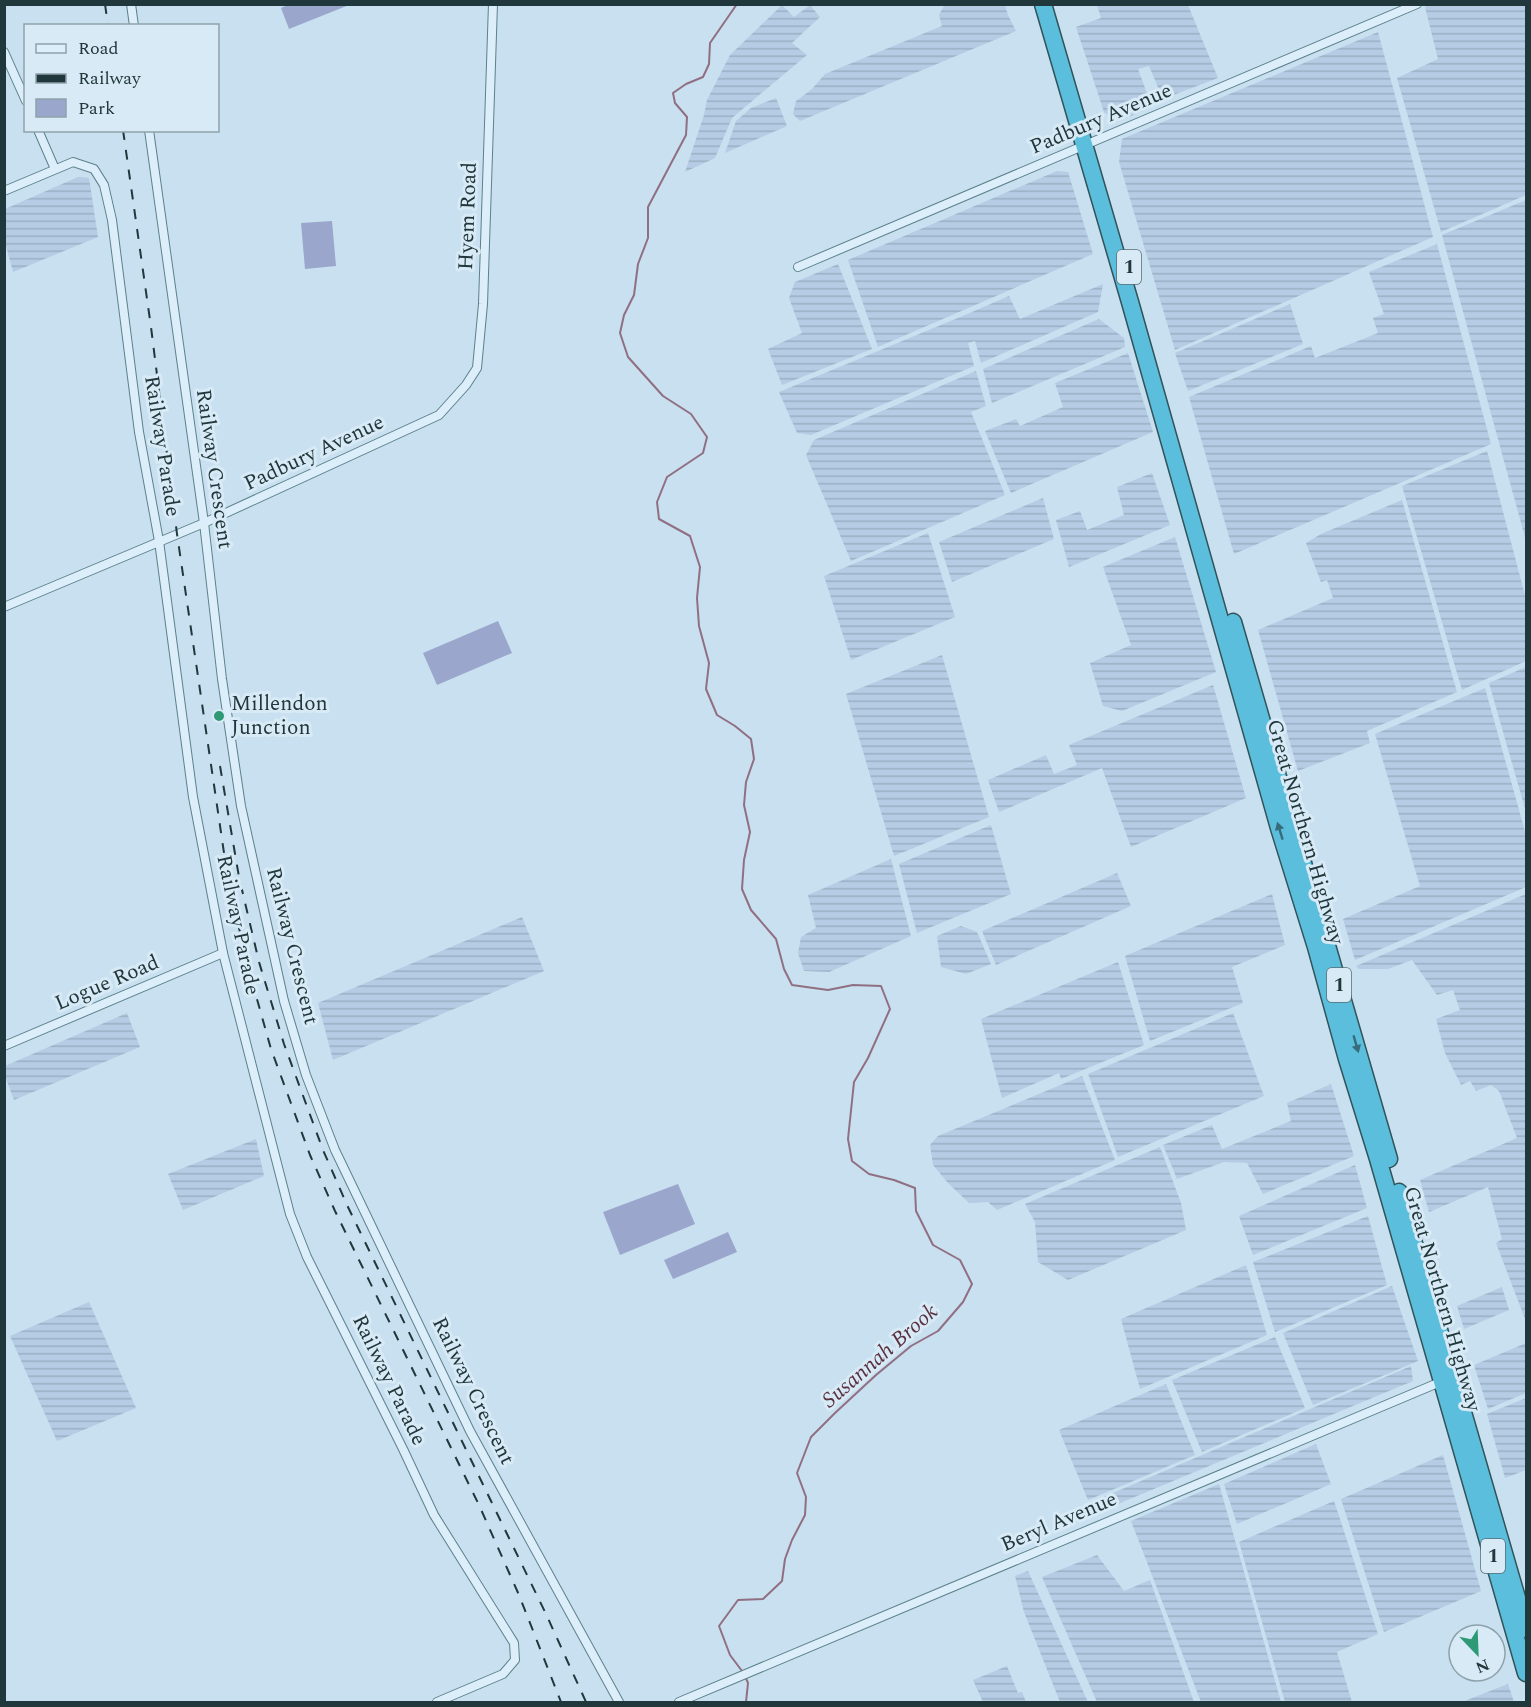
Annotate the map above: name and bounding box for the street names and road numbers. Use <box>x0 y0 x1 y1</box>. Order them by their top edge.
street label: Padbury Avenue <box>1025 75 1177 163</box>
street label: Hyem Road <box>450 162 486 270</box>
road number: 1 <box>1117 250 1141 284</box>
street label: Railway Parade <box>135 373 189 519</box>
street label: Railway Crescent <box>187 387 241 551</box>
street label: Padbury Avenue <box>239 406 389 500</box>
street label: Great Northern Highway <box>1258 716 1353 949</box>
street label: Railway Parade <box>208 852 268 998</box>
street label: Railway Crescent <box>257 864 327 1028</box>
street label: Logue Road <box>50 947 164 1019</box>
road number: 1 <box>1327 968 1351 1002</box>
street label: Great Northern Highway <box>1395 1183 1490 1416</box>
street label: Railway Parade <box>343 1309 435 1451</box>
street label: Railway Crescent <box>423 1312 523 1470</box>
street label: Beryl Avenue <box>996 1483 1122 1561</box>
road number: 1 <box>1481 1539 1505 1573</box>

